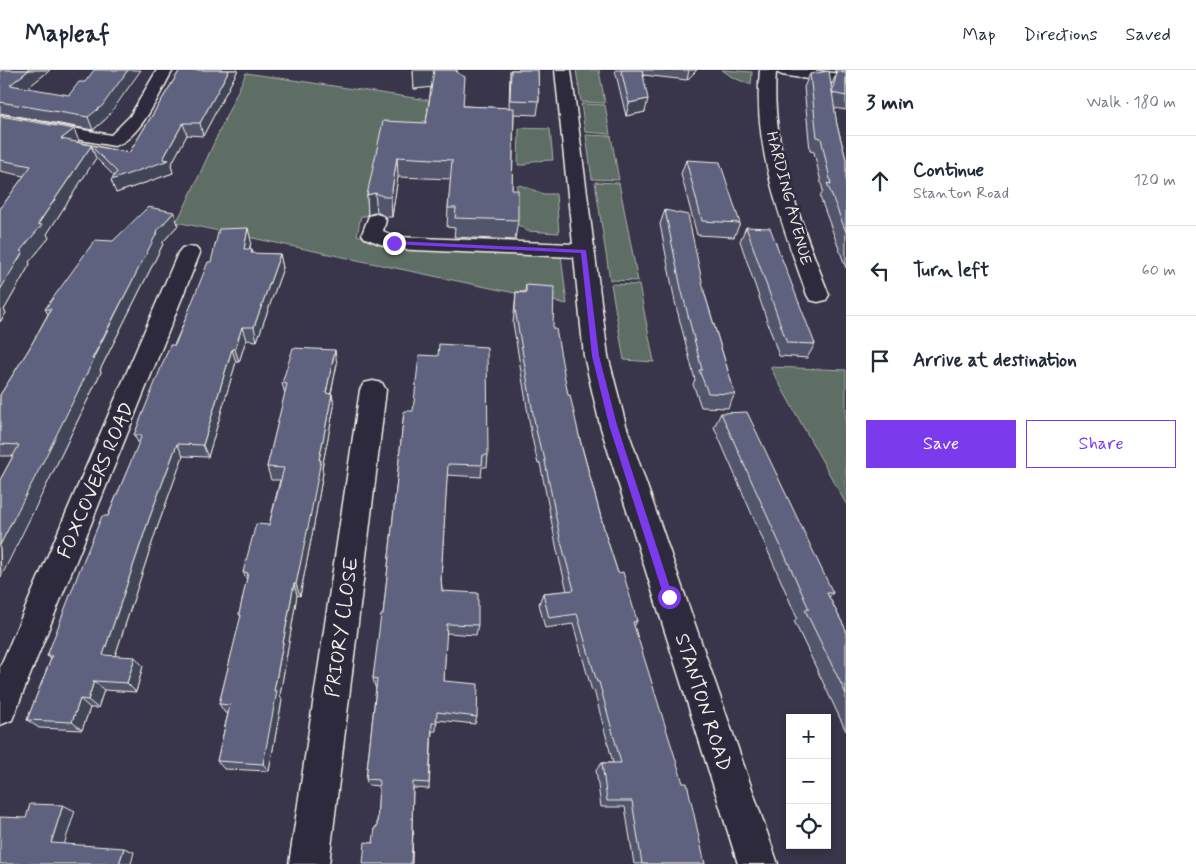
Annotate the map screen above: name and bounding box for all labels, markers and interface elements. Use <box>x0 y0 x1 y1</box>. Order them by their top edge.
text: Mapleaf <box>25 19 110 50</box>
text: Map <box>963 23 996 47</box>
text: Directions <box>1024 23 1098 47</box>
text: Saved <box>1126 23 1171 47</box>
text: 3 min <box>866 89 914 117</box>
text: Walk · 180 m <box>1087 92 1176 113</box>
street label: HARDING AVENUE <box>761 129 816 268</box>
text: Continue <box>913 158 984 183</box>
icon: ahead <box>866 167 894 195</box>
text: 120 m <box>1134 170 1176 191</box>
text: Stanton Road <box>913 183 1009 204</box>
route end <box>383 232 406 255</box>
icon: left <box>866 257 894 285</box>
text: Turn left <box>913 258 989 283</box>
text: 60 m <box>1142 260 1176 281</box>
icon: arrive <box>866 347 894 375</box>
text: Arrive at destination <box>913 348 1077 373</box>
street label: FOXCOVERS ROAD <box>51 398 141 563</box>
button: Save <box>866 420 1016 468</box>
button: Share <box>1026 420 1176 468</box>
street label: PRIORY CLOSE <box>319 555 366 699</box>
route start <box>658 586 681 609</box>
street label: STANTON ROAD <box>668 630 738 775</box>
map controls <box>786 714 831 849</box>
button: + <box>786 714 831 759</box>
button: − <box>786 759 831 804</box>
button: locate <box>786 804 831 849</box>

